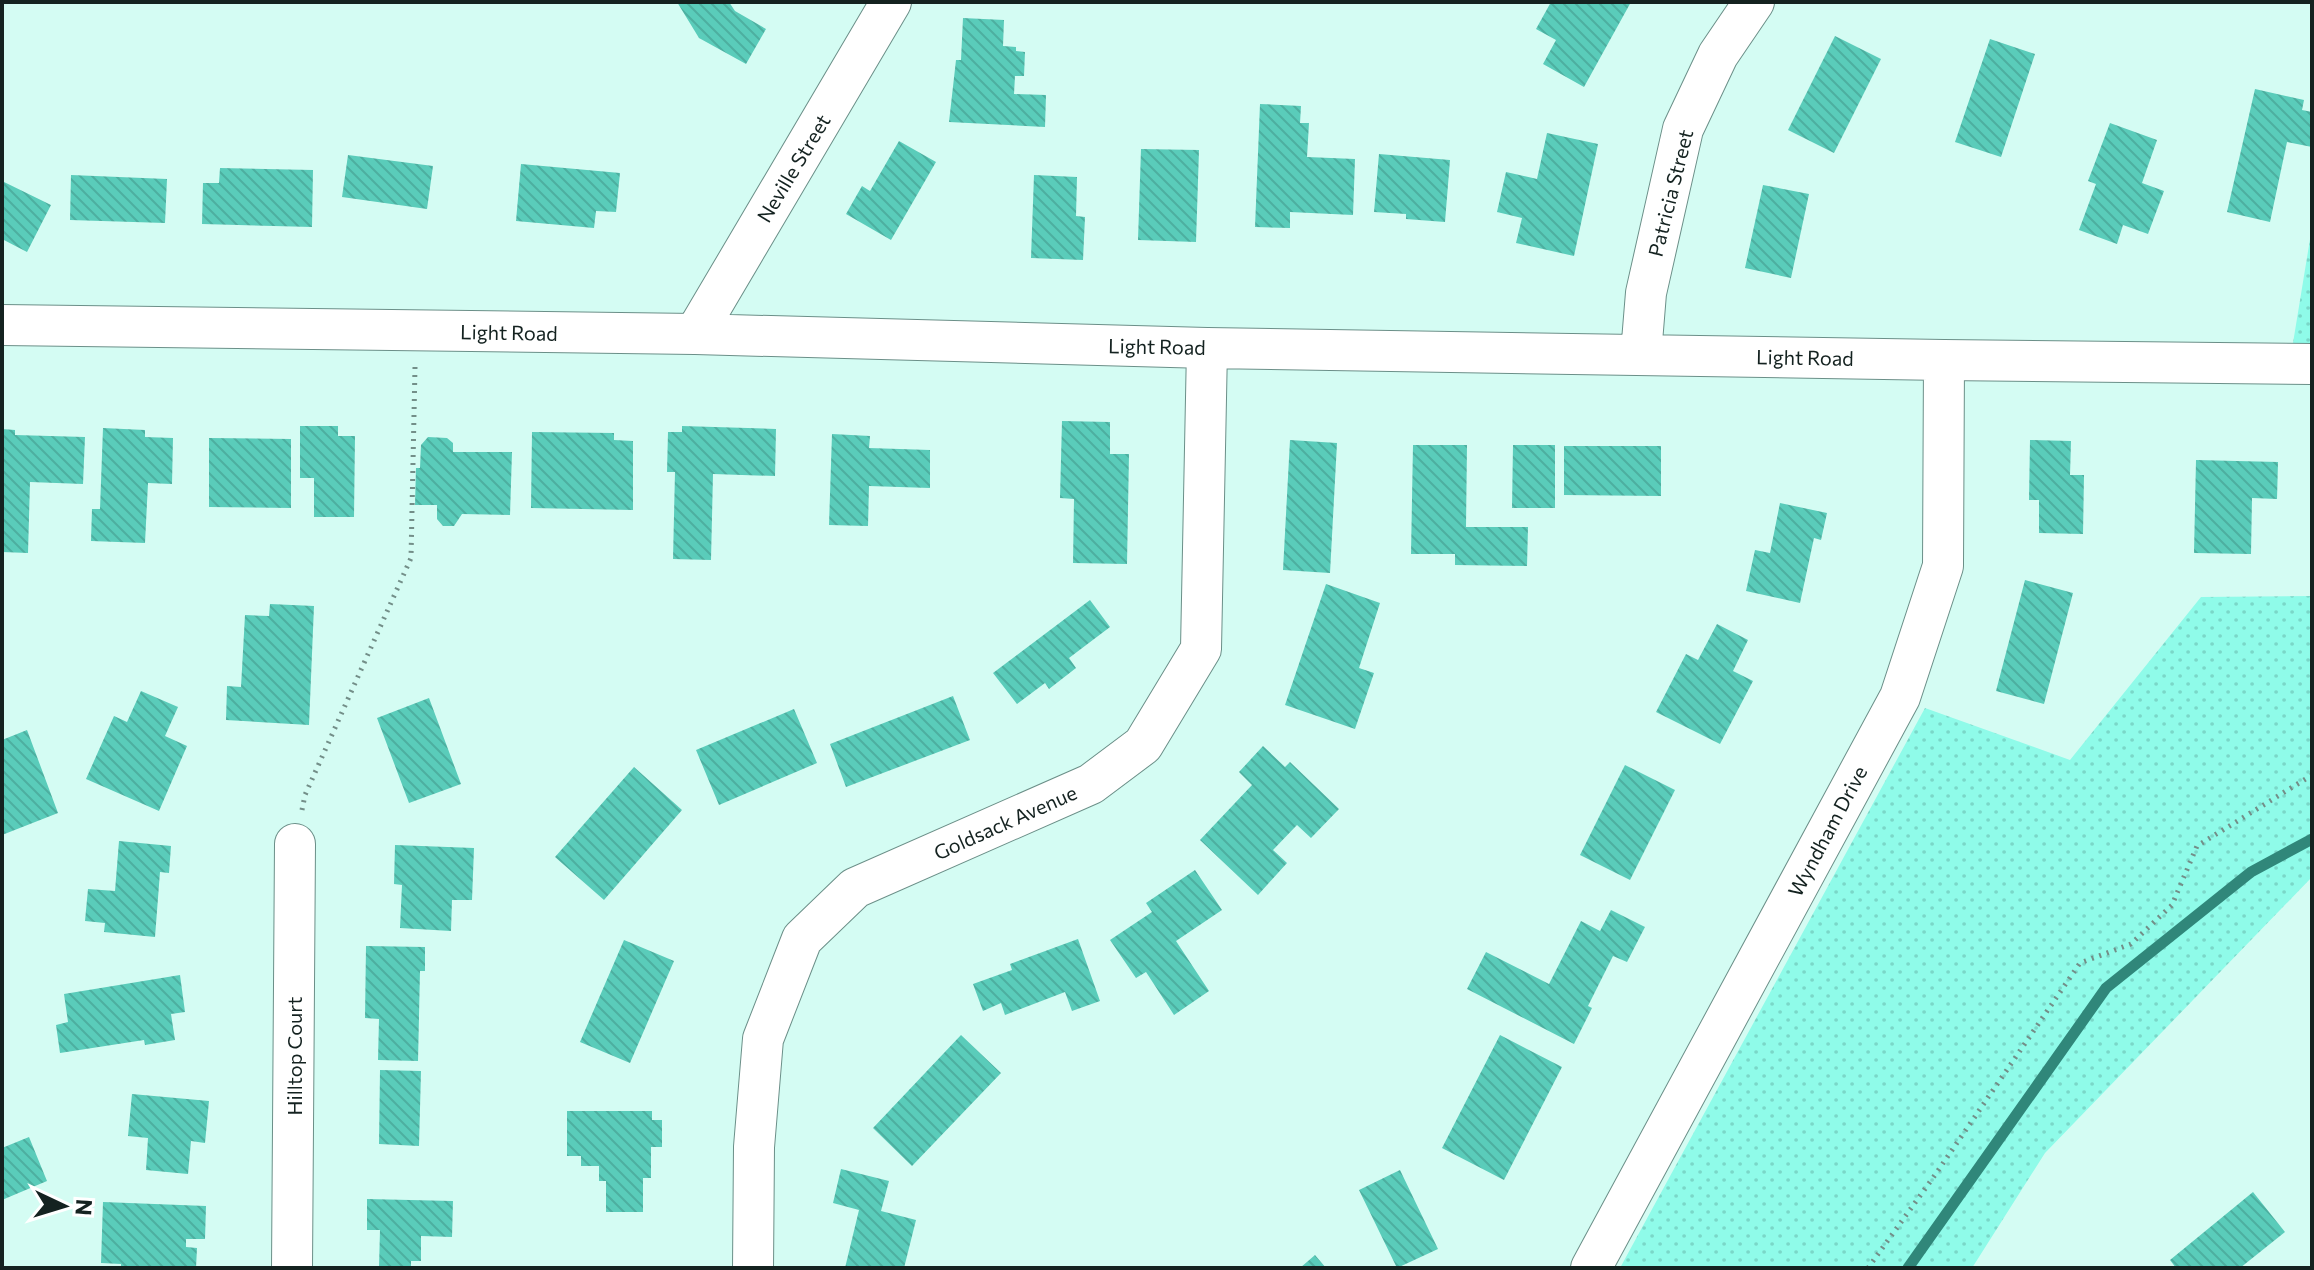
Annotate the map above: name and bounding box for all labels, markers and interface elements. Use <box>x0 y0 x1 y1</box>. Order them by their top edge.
street label: Neville Street <box>751 110 835 226</box>
street label: Patricia Street <box>1643 127 1697 259</box>
street label: Light Road <box>460 319 558 345</box>
street label: Light Road <box>1108 333 1206 359</box>
street label: Light Road <box>1756 344 1854 370</box>
street label: Wyndham Drive <box>1782 762 1872 900</box>
street label: Goldsack Avenue <box>930 780 1080 864</box>
street label: Hilltop Court <box>282 997 306 1115</box>
north arrow <box>24 1166 104 1246</box>
text: N <box>70 1198 98 1217</box>

